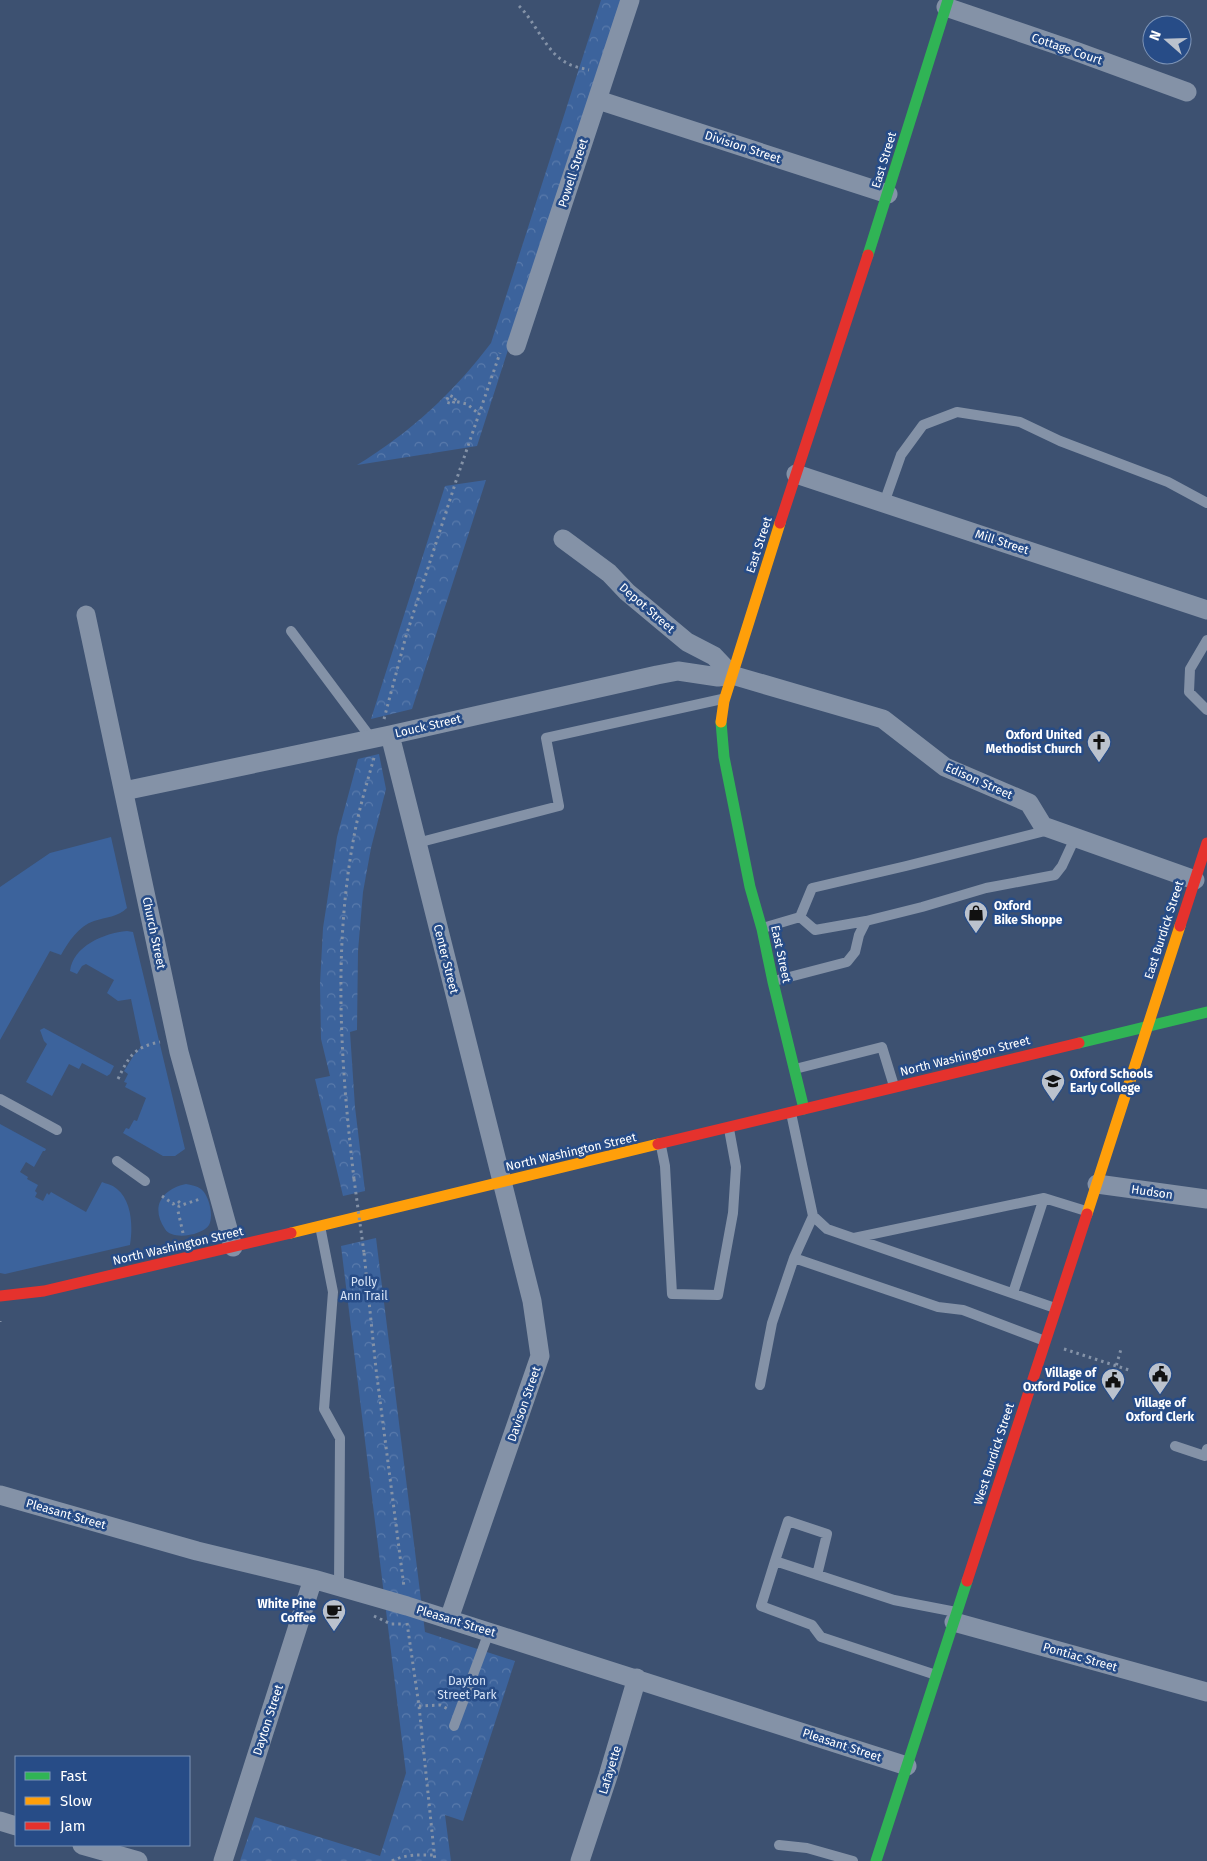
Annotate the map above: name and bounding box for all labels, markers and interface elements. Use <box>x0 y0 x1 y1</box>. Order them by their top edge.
north arrow <box>1142 15 1192 65</box>
text: N <box>1146 28 1165 43</box>
street label: Cottage Court <box>1030 30 1105 68</box>
street label: Division Street <box>703 128 783 166</box>
street label: East Street <box>869 129 899 190</box>
street label: Powell Street <box>555 136 591 209</box>
street label: East Street <box>743 514 775 575</box>
street label: Mill Street <box>973 527 1031 557</box>
street label: Depot Street <box>617 580 678 636</box>
street label: Louck Street <box>394 711 463 740</box>
place label: Oxford United Methodist Church <box>986 728 1082 756</box>
church icon: Oxford United Methodist Church <box>1086 729 1112 763</box>
street label: Edison Street <box>943 760 1015 802</box>
street label: East Burdick Street <box>1142 878 1187 981</box>
street label: Church Street <box>140 896 169 971</box>
place label: Oxford Bike Shoppe <box>994 899 1063 927</box>
shop icon: Oxford Bike Shoppe <box>963 900 989 934</box>
street label: Center Street <box>431 923 462 996</box>
street label: East Street <box>768 924 794 985</box>
street label: North Washington Street <box>899 1033 1032 1079</box>
place label: Oxford Schools Early College <box>1070 1067 1153 1095</box>
school or university icon: Oxford Schools Early College <box>1040 1068 1066 1102</box>
street label: North Washington Street <box>504 1130 638 1174</box>
street label: Hudson <box>1130 1182 1174 1202</box>
street label: North Washington Street <box>111 1224 245 1268</box>
park label: Polly Ann Trail <box>340 1275 388 1303</box>
public building icon: Village of Oxford Clerk <box>1147 1361 1173 1395</box>
street label: Davison Street <box>505 1364 544 1443</box>
place label: Village of Oxford Police <box>1023 1366 1098 1394</box>
public building icon: Village of Oxford Police <box>1100 1367 1126 1401</box>
place label: Village of Oxford Clerk <box>1126 1396 1195 1424</box>
street label: West Burdick Street <box>971 1401 1017 1507</box>
street label: Pleasant Street <box>25 1496 108 1532</box>
place label: White Pine Coffee <box>258 1597 316 1625</box>
cafe icon: White Pine Coffee <box>321 1598 347 1632</box>
street label: Pleasant Street <box>415 1602 498 1640</box>
street label: Pontiac Street <box>1041 1640 1119 1674</box>
park label: Dayton Street Park <box>437 1674 498 1702</box>
street label: Dayton Street <box>250 1682 286 1757</box>
street label: Pleasant Street <box>801 1726 884 1765</box>
street label: Lafayette <box>596 1744 624 1796</box>
legend <box>15 1756 190 1846</box>
text: Fast <box>60 1767 87 1785</box>
text: Slow <box>60 1792 92 1810</box>
text: Jam <box>60 1817 86 1835</box>

